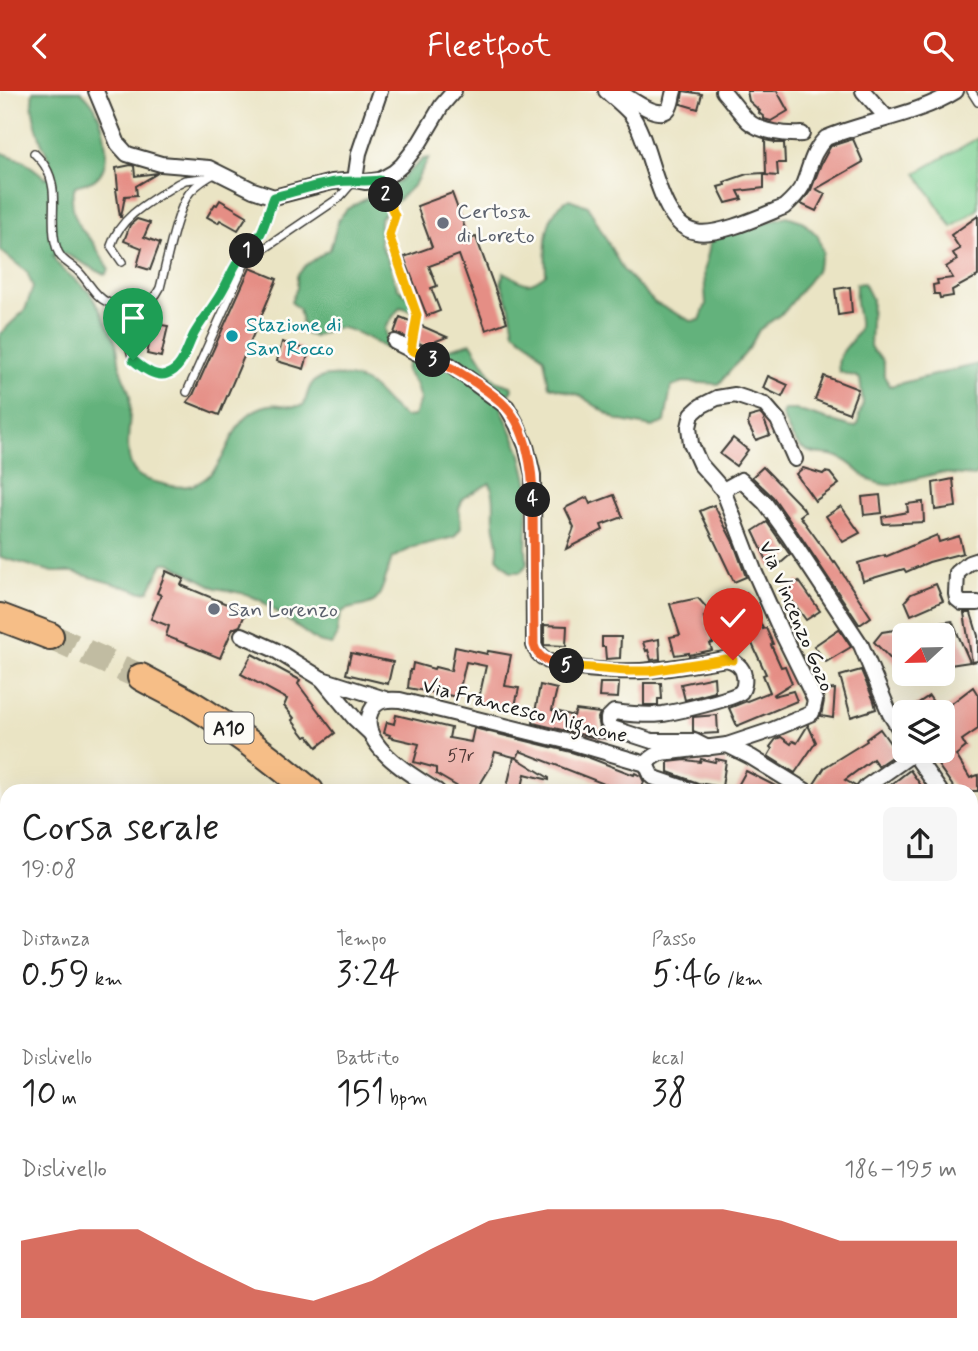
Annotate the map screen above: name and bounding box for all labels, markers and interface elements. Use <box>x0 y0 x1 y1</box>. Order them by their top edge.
text: Fleetfoot <box>427 25 551 67</box>
icon: back <box>21 27 59 65</box>
icon: search <box>919 27 957 65</box>
pin: 2 <box>368 177 404 213</box>
text: 2 <box>381 182 390 207</box>
place label: Certosa di Loreto <box>457 198 535 250</box>
marker: Certosa di Loreto <box>435 215 451 231</box>
pin: 1 <box>230 233 264 269</box>
text: 1 <box>242 238 251 263</box>
pin <box>103 288 163 360</box>
icon: arrive <box>114 299 152 337</box>
place label: Stazione di San Rocco <box>246 311 342 363</box>
marker: Stazione di San Rocco <box>224 328 240 344</box>
pin: 3 <box>416 343 450 377</box>
text: 3 <box>428 347 437 372</box>
pin: 4 <box>516 483 550 517</box>
text: 4 <box>527 487 538 512</box>
street label: Via Vincenzo Gozo <box>752 537 840 696</box>
pin <box>703 588 763 660</box>
place label: San Lorenzo <box>228 596 338 624</box>
icon: check <box>714 599 752 637</box>
marker: San Lorenzo <box>206 601 222 617</box>
north arrow <box>892 623 956 686</box>
map controls <box>892 623 955 763</box>
pin: 5 <box>550 649 584 683</box>
text: 5 <box>561 653 572 678</box>
street label: Via Francesco Mignone <box>419 672 630 752</box>
button: layers <box>892 700 955 763</box>
road number: A10 <box>204 713 254 743</box>
house number: 57r <box>447 744 475 768</box>
text: Corsa serale <box>21 804 220 853</box>
button: share <box>883 807 957 881</box>
text: 19:08 <box>21 855 77 885</box>
text: Distanza <box>21 927 90 952</box>
text: Tempo <box>336 927 387 952</box>
text: Passo <box>652 927 696 952</box>
text: 0.59 <box>21 952 90 998</box>
text: 3:24 <box>336 952 400 998</box>
text: 5:46 <box>652 952 722 998</box>
text: km <box>90 967 123 992</box>
text: /km <box>722 967 763 992</box>
text: Dislivello <box>21 1046 92 1071</box>
text: Battito <box>336 1046 399 1071</box>
text: kcal <box>652 1046 684 1071</box>
text: 10 <box>21 1071 57 1117</box>
text: 151 <box>336 1071 384 1117</box>
text: 38 <box>652 1071 687 1117</box>
text: m <box>57 1086 77 1111</box>
text: bpm <box>384 1086 428 1111</box>
text: Dislivello <box>21 1155 107 1185</box>
text: 186–195 m <box>844 1155 957 1185</box>

